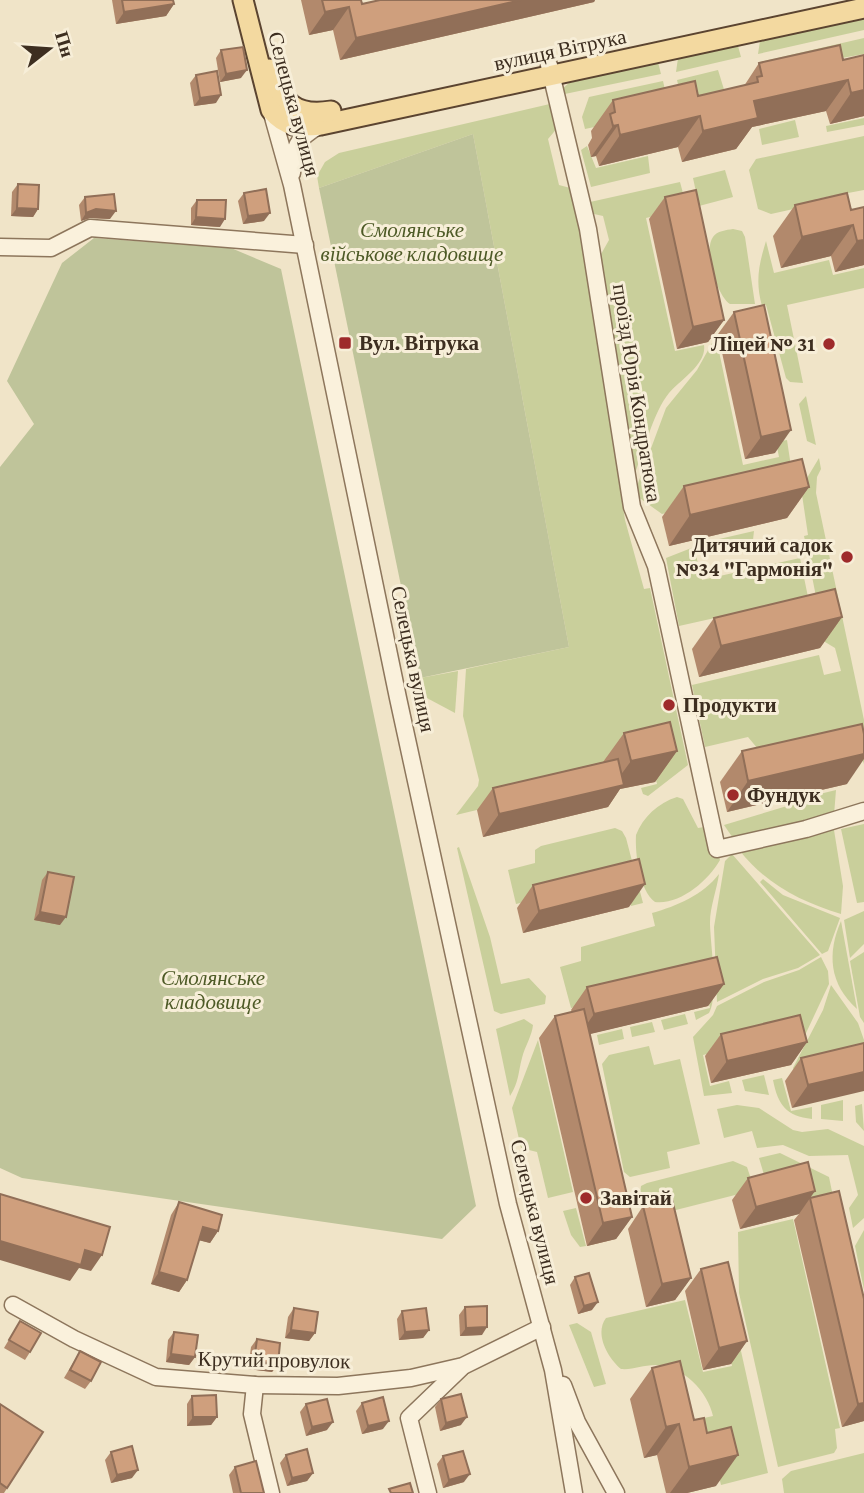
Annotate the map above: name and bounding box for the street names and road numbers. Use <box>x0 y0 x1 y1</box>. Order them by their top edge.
street label: вулиця Вітрука <box>492 24 629 76</box>
street label: Селецька вулиця <box>263 29 325 179</box>
street label: проїзд Юрія Кондратюка <box>608 282 666 505</box>
street label: Селецька вулиця <box>386 584 440 735</box>
street label: Селецька вулиця <box>505 1137 565 1287</box>
street label: Крутий провулок <box>198 1347 351 1373</box>

